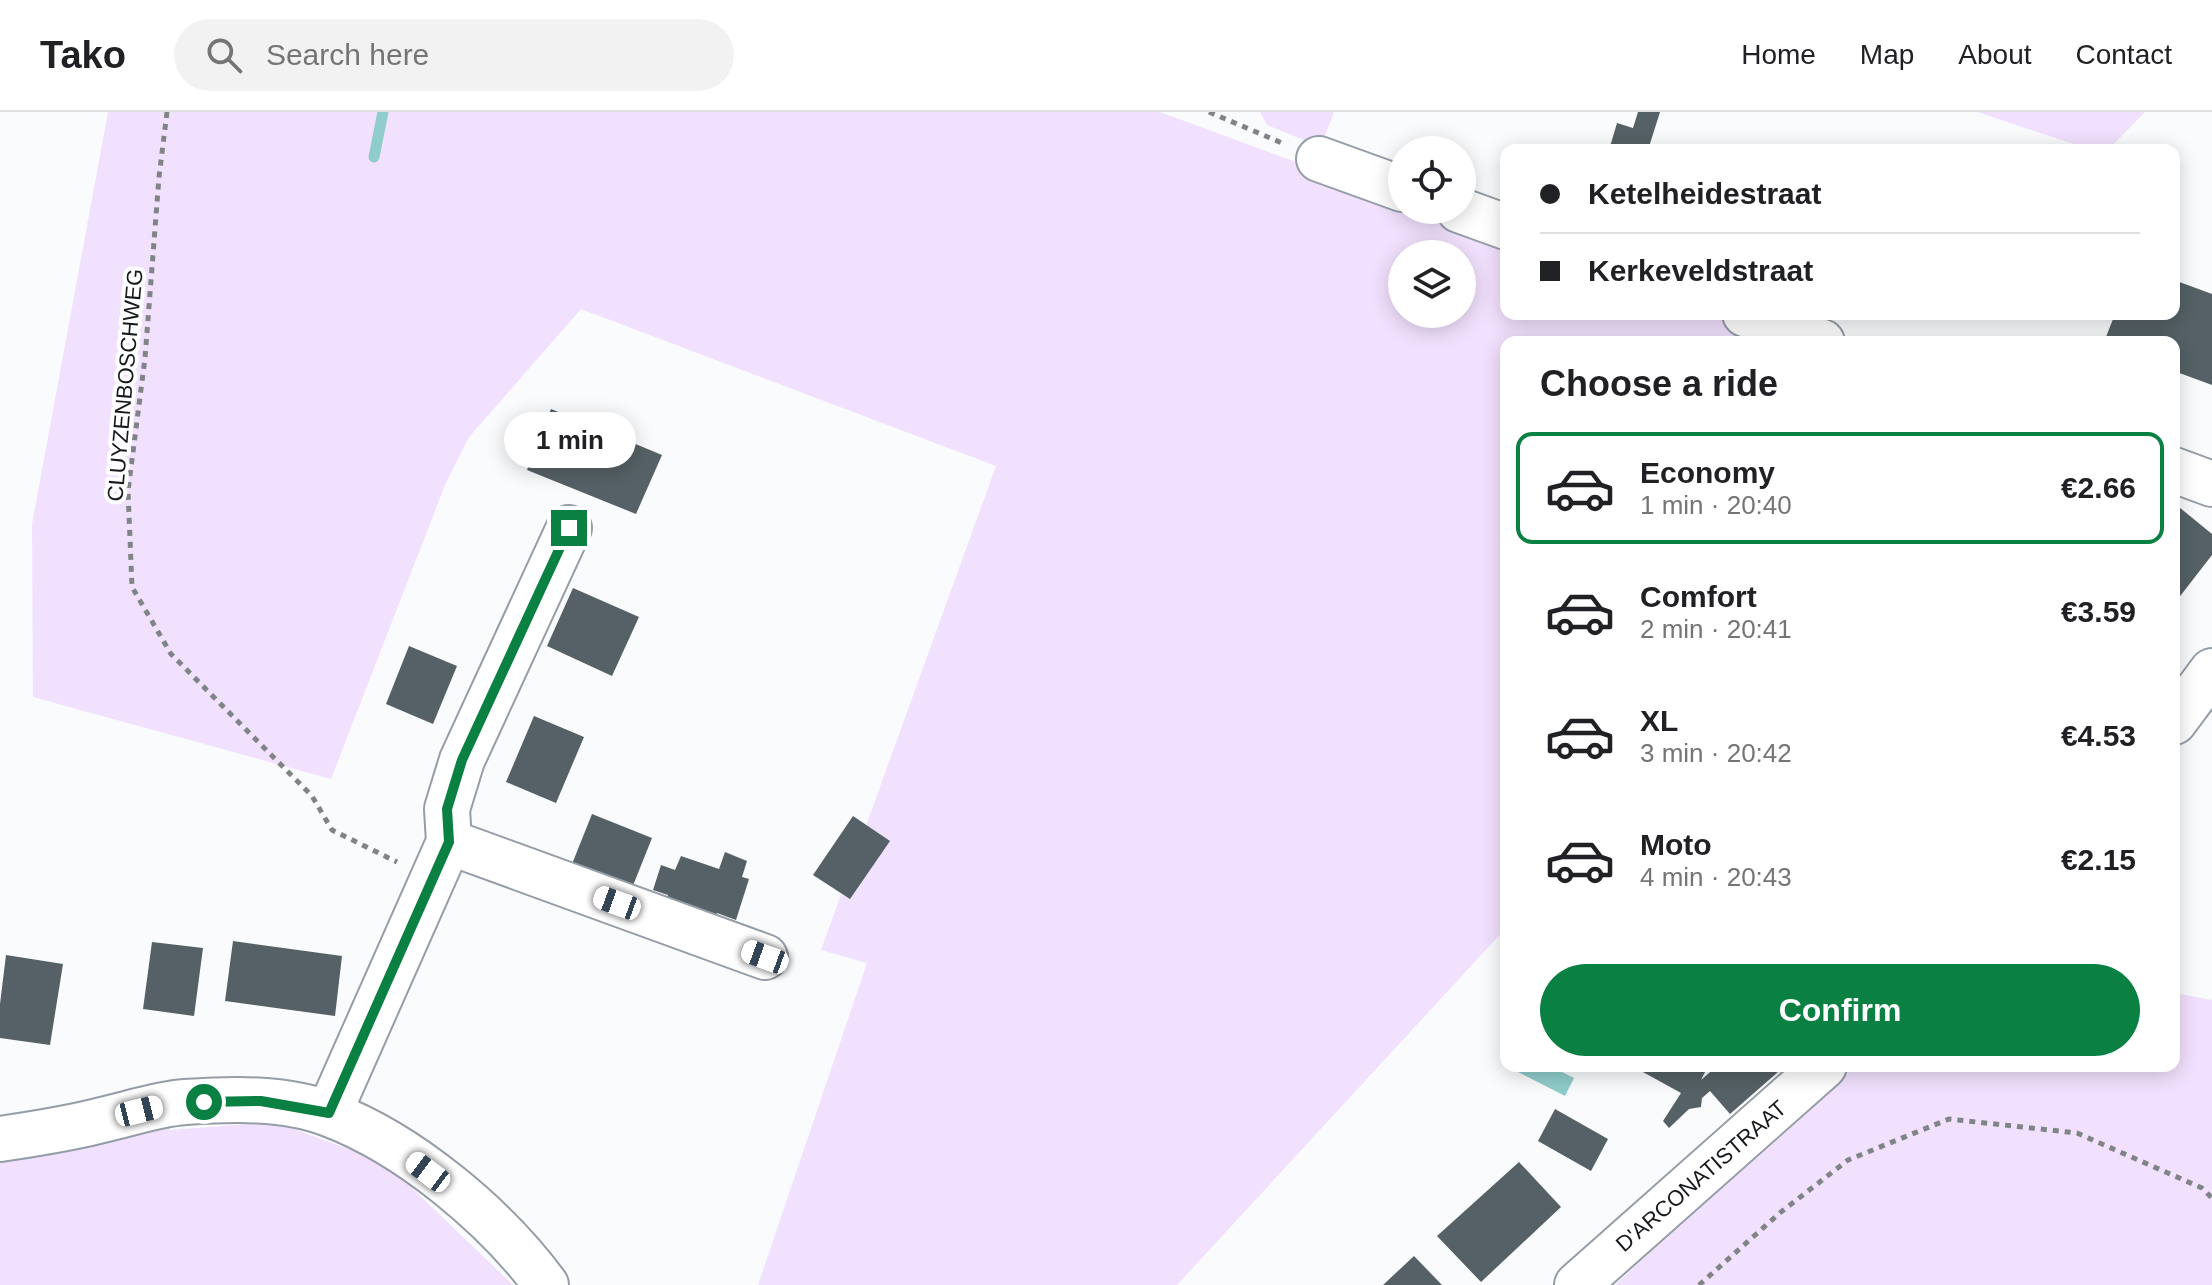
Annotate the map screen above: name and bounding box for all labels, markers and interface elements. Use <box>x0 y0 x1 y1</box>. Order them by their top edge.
search box <box>174 19 734 91</box>
icon: search <box>202 33 246 77</box>
text: Tako <box>40 34 126 76</box>
text: Search here <box>266 38 429 71</box>
text: Home <box>1741 39 1816 70</box>
text: Map <box>1860 39 1914 70</box>
text: About <box>1958 39 2032 70</box>
text: Contact <box>2076 39 2172 70</box>
map controls <box>1388 136 1476 328</box>
button: locate <box>1388 136 1476 224</box>
text: Ketelheidestraat <box>1588 177 1821 210</box>
button: layers <box>1388 240 1476 328</box>
text: Kerkeveldstraat <box>1588 254 1813 287</box>
street label: CLUYZENBOSCHWEG <box>102 268 148 502</box>
text: Choose a ride <box>1540 363 1778 404</box>
callout: 1 min <box>503 412 635 468</box>
text: 1 min <box>536 425 604 455</box>
icon: car <box>1544 452 1616 524</box>
text: Economy <box>1640 456 1775 489</box>
text: €2.66 <box>2061 471 2136 504</box>
text: 1 min · 20:40 <box>1640 490 1792 520</box>
route end <box>551 510 587 546</box>
icon: car <box>1544 576 1616 648</box>
text: Comfort <box>1640 580 1757 613</box>
text: €3.59 <box>2061 595 2136 628</box>
text: 2 min · 20:41 <box>1640 614 1792 644</box>
icon: car <box>1544 700 1616 772</box>
text: XL <box>1640 704 1678 737</box>
text: €4.53 <box>2061 719 2136 752</box>
text: 3 min · 20:42 <box>1640 738 1792 768</box>
icon: car <box>1544 824 1616 896</box>
text: Moto <box>1640 828 1712 861</box>
text: €2.15 <box>2061 843 2136 876</box>
text: 4 min · 20:43 <box>1640 862 1792 892</box>
car <box>590 884 644 922</box>
car <box>738 938 792 976</box>
button: Confirm <box>1540 964 2140 1056</box>
route start <box>186 1084 222 1120</box>
car <box>113 1094 165 1128</box>
street label: D'ARCONATISTRAAT <box>1611 1095 1791 1257</box>
car <box>402 1148 454 1196</box>

